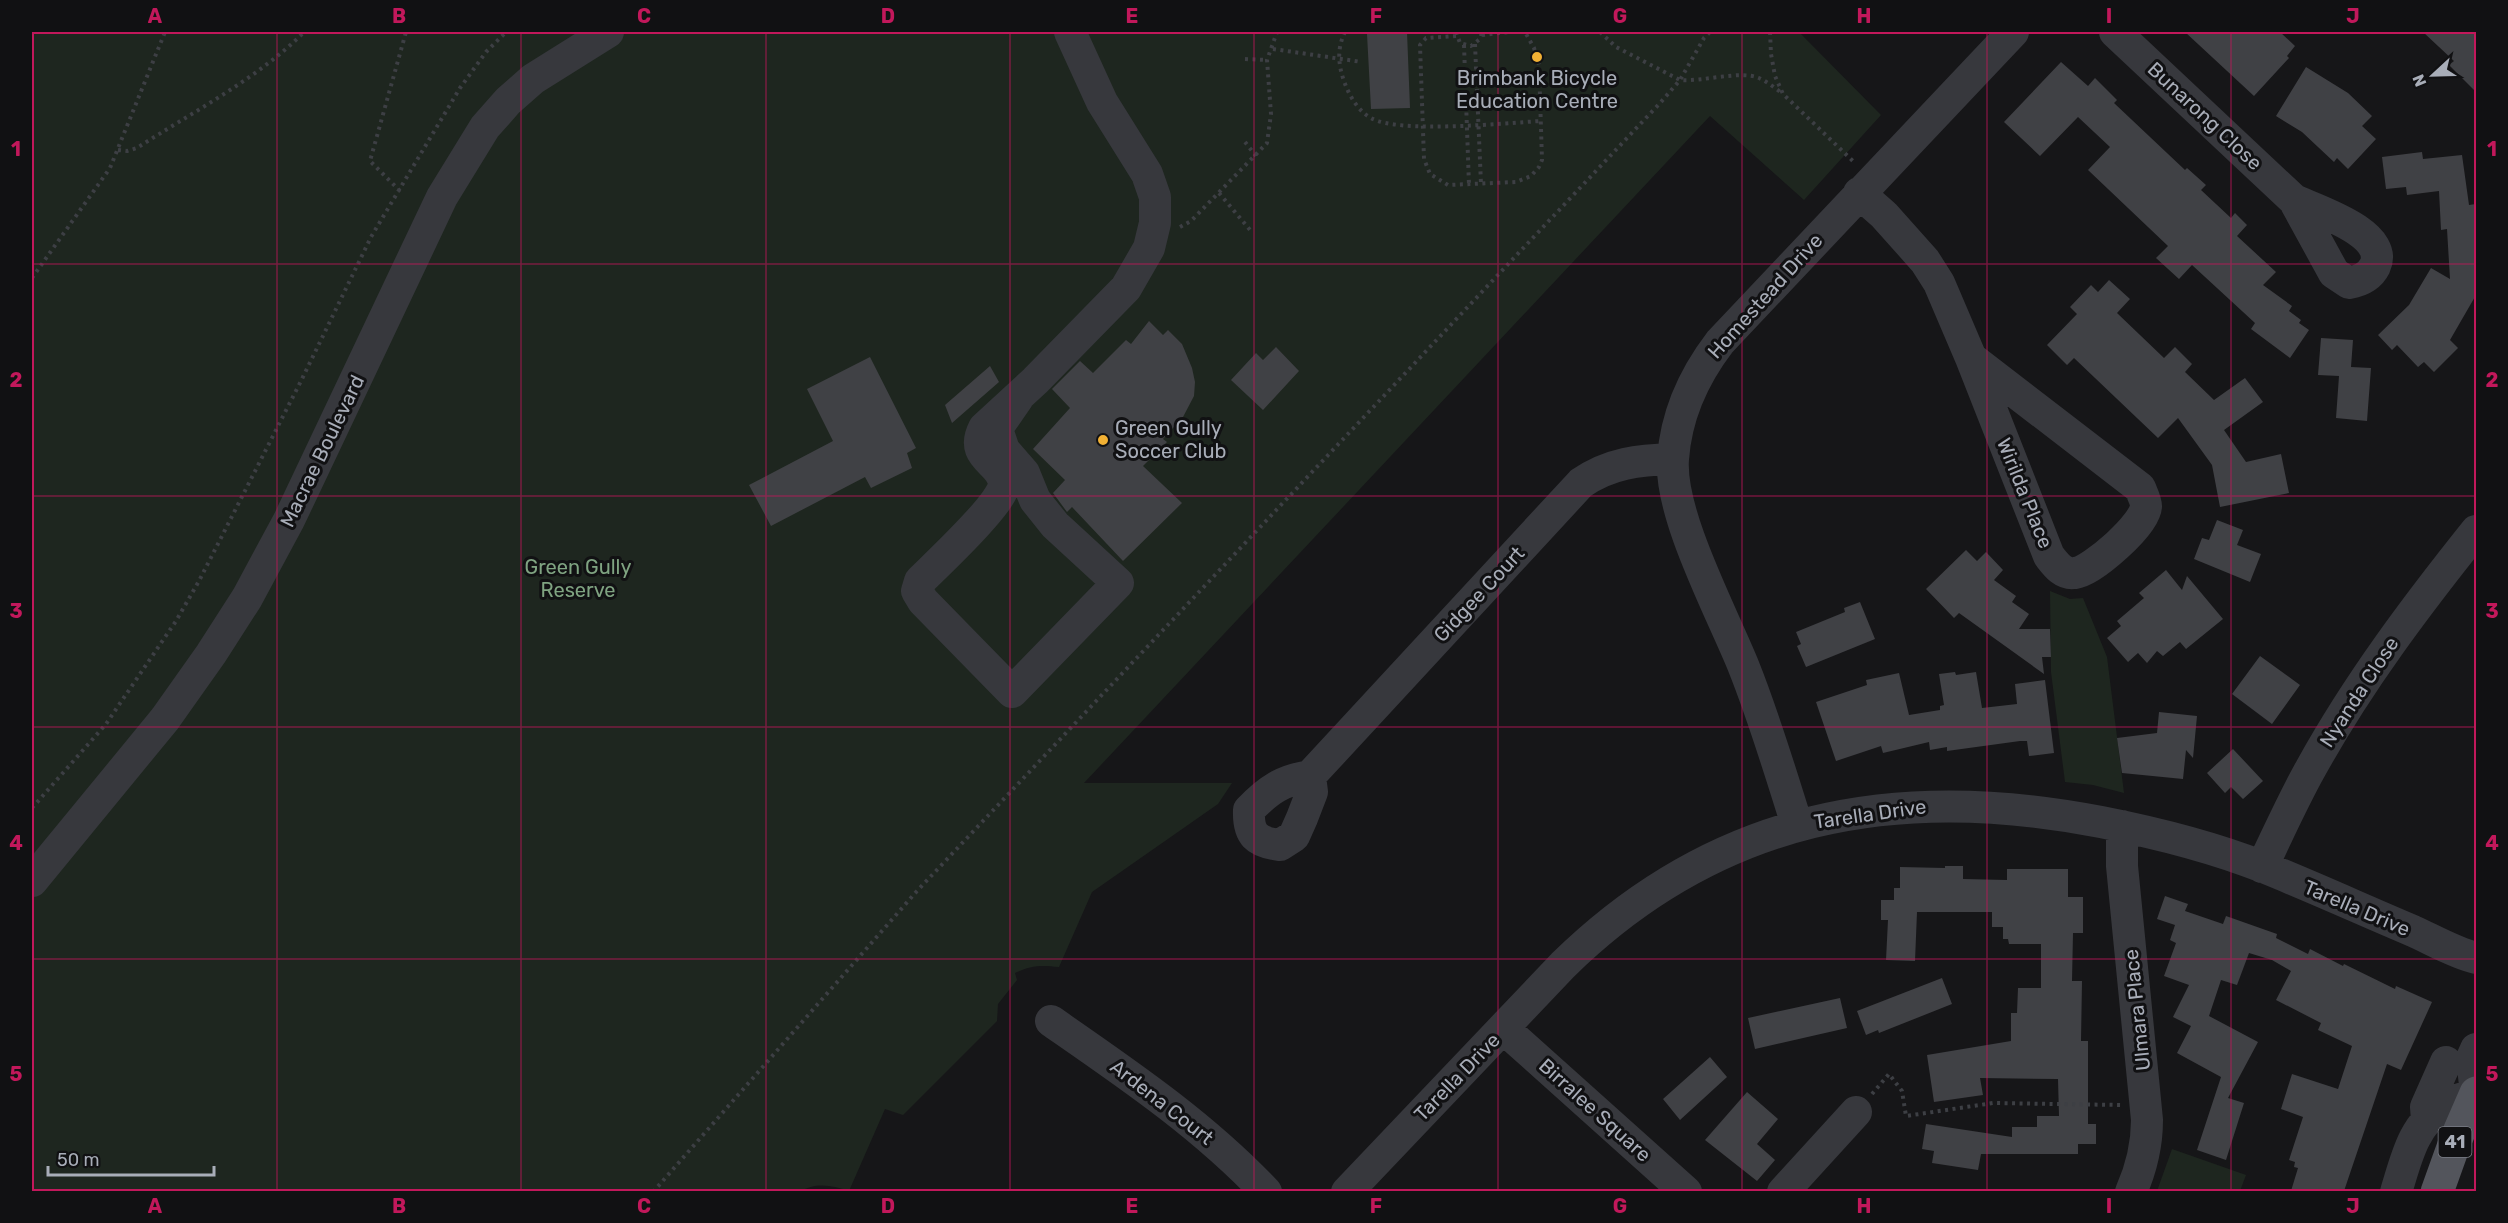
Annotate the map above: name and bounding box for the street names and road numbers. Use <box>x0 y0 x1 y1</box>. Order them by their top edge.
street label: Bunarong Close <box>2143 57 2267 175</box>
street label: Homestead Drive <box>1703 229 1827 363</box>
street label: Macrae Boulevard <box>275 371 369 531</box>
street label: Wirilda Place <box>1992 434 2058 552</box>
street label: Gidgee Court <box>1429 541 1529 647</box>
street label: Nyanda Close <box>2314 632 2404 752</box>
street label: Tarella Drive <box>1812 794 1928 834</box>
street label: Tarella Drive <box>2300 875 2414 941</box>
street label: Ulmara Place <box>2119 948 2155 1072</box>
street label: Tarella Drive <box>1409 1028 1505 1126</box>
street label: Birralee Square <box>1534 1053 1656 1167</box>
street label: Ardena Court <box>1106 1054 1218 1150</box>
road number: 41 <box>2438 1127 2472 1157</box>

